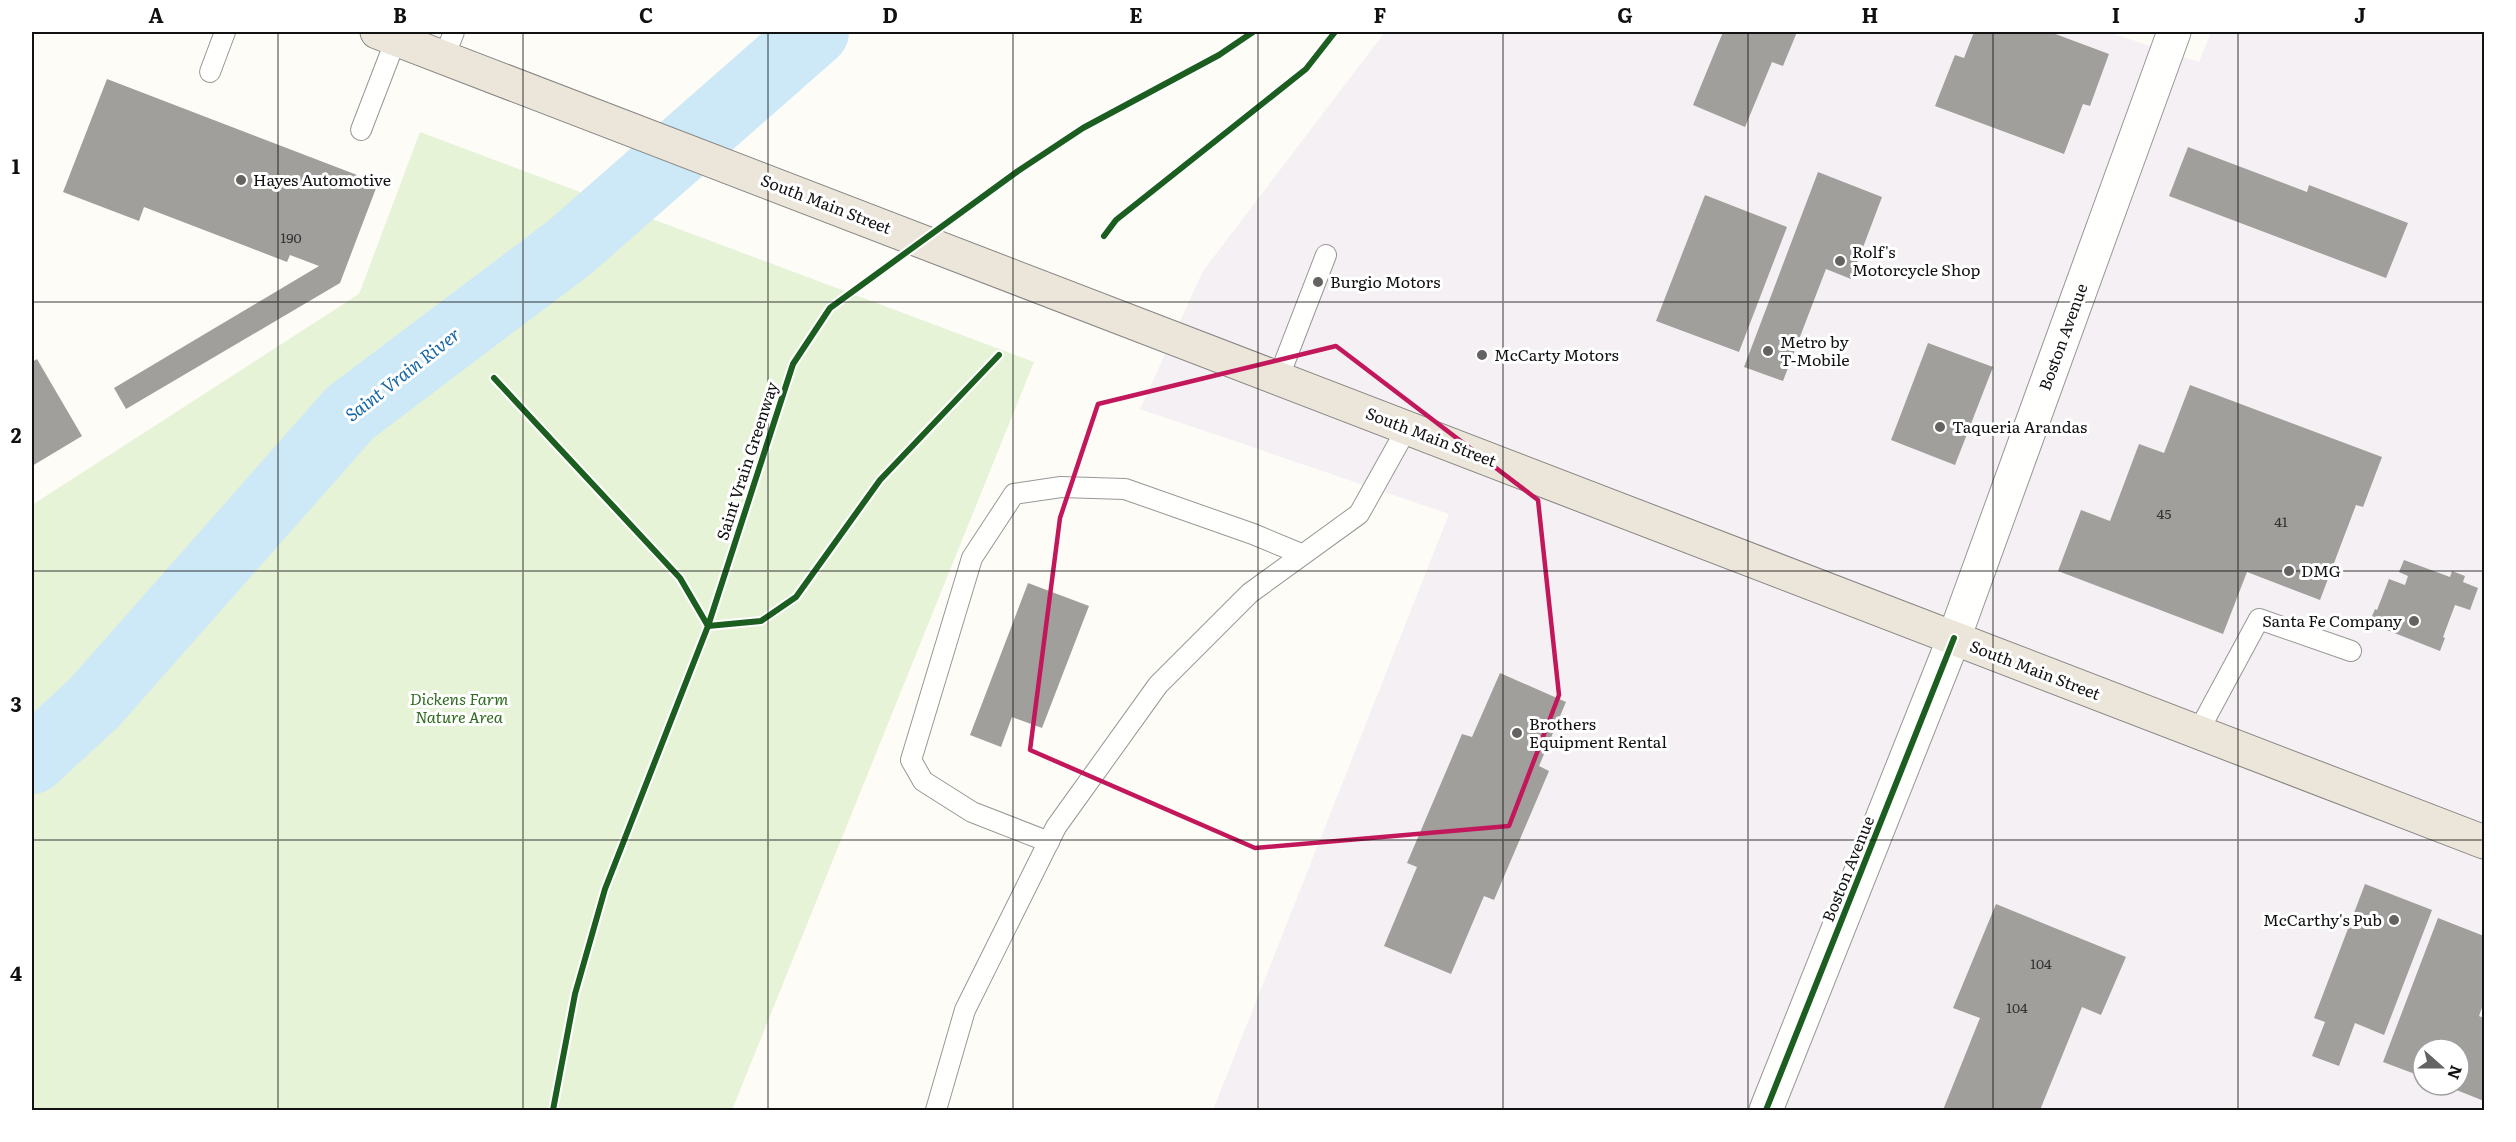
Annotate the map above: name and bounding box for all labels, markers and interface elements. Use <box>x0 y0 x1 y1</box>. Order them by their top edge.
text: A <box>148 0 164 29</box>
text: B <box>393 0 407 29</box>
text: C <box>639 0 653 29</box>
text: D <box>882 0 898 29</box>
text: E <box>1129 0 1143 29</box>
text: F <box>1374 0 1387 29</box>
text: G <box>1617 0 1633 29</box>
text: H <box>1862 0 1878 29</box>
text: I <box>2112 0 2120 29</box>
text: J <box>2354 0 2366 29</box>
text: 1 <box>12 150 20 180</box>
place label: Hayes Automotive <box>253 167 391 191</box>
street label: South Main Street <box>758 167 896 239</box>
marker: Hayes Automotive <box>234 173 248 187</box>
house number: 190 <box>280 227 302 247</box>
place label: Rolf's Motorcycle Shop <box>1852 239 1981 281</box>
marker: Rolf's Motorcycle Shop <box>1833 254 1847 268</box>
place label: Burgio Motors <box>1330 269 1440 293</box>
marker: Burgio Motors <box>1311 275 1325 289</box>
street label: Boston Avenue <box>2032 280 2093 394</box>
water label: Saint Vrain River <box>339 320 465 427</box>
place label: Metro by T-Mobile <box>1780 329 1850 371</box>
place label: McCarty Motors <box>1494 342 1619 366</box>
marker: Metro by T-Mobile <box>1761 344 1775 358</box>
marker: McCarty Motors <box>1475 348 1489 362</box>
street label: Saint Vrain Greenway <box>709 378 783 543</box>
street label: South Main Street <box>1363 400 1501 472</box>
place label: Taqueria Arandas <box>1952 414 2087 438</box>
text: 2 <box>11 419 22 449</box>
marker: Taqueria Arandas <box>1933 420 1947 434</box>
house number: 45 <box>2157 503 2171 523</box>
house number: 41 <box>2274 511 2288 531</box>
place label: DMG <box>2301 558 2341 582</box>
marker: DMG <box>2282 564 2296 578</box>
place label: Santa Fe Company <box>2262 608 2403 632</box>
marker: Santa Fe Company <box>2407 614 2421 628</box>
street label: South Main Street <box>1967 633 2105 705</box>
park label: Dickens Farm Nature Area <box>410 686 508 728</box>
text: 3 <box>10 688 22 718</box>
place label: Brothers Equipment Rental <box>1529 711 1667 753</box>
marker: Brothers Equipment Rental <box>1510 726 1524 740</box>
street label: Boston Avenue <box>1815 812 1879 925</box>
place label: McCarthy's Pub <box>2263 907 2382 931</box>
marker: McCarthy's Pub <box>2387 913 2401 927</box>
house number: 104 <box>2030 953 2052 973</box>
text: 4 <box>10 957 22 987</box>
house number: 104 <box>2006 997 2028 1017</box>
north arrow <box>2411 1037 2471 1097</box>
text: N <box>2442 1062 2470 1083</box>

